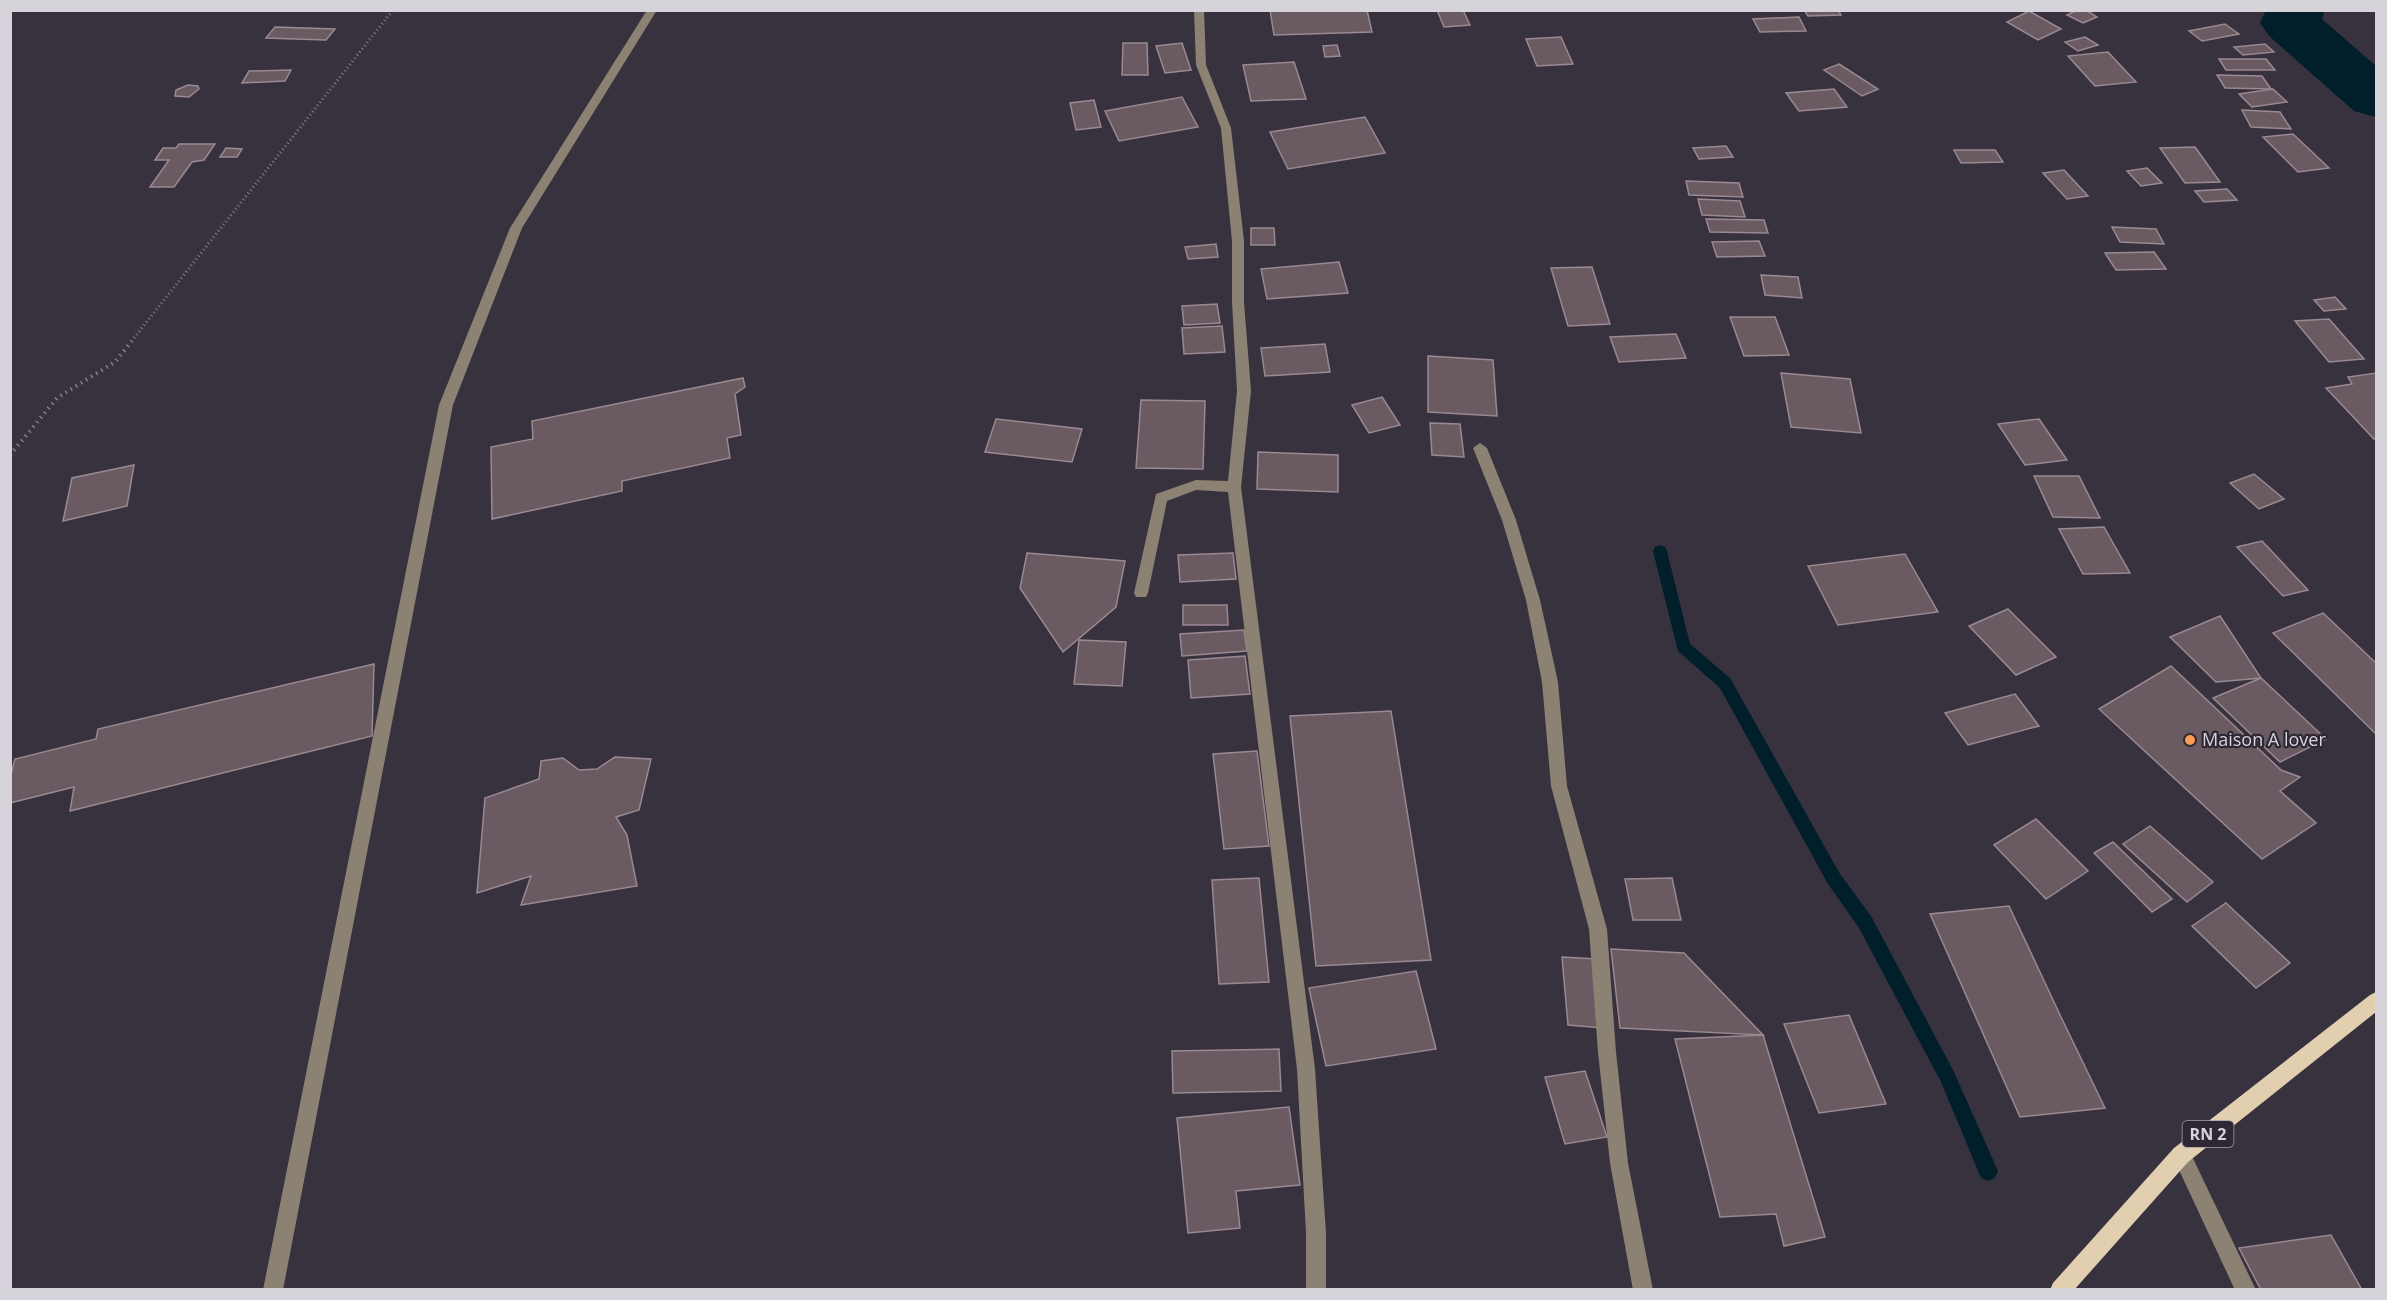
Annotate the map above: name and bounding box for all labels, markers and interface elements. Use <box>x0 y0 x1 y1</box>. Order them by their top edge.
place label: Maison A lover <box>2202 727 2326 751</box>
marker: Maison A lover <box>2183 733 2197 747</box>
road number: RN 2 <box>2182 1121 2234 1147</box>

